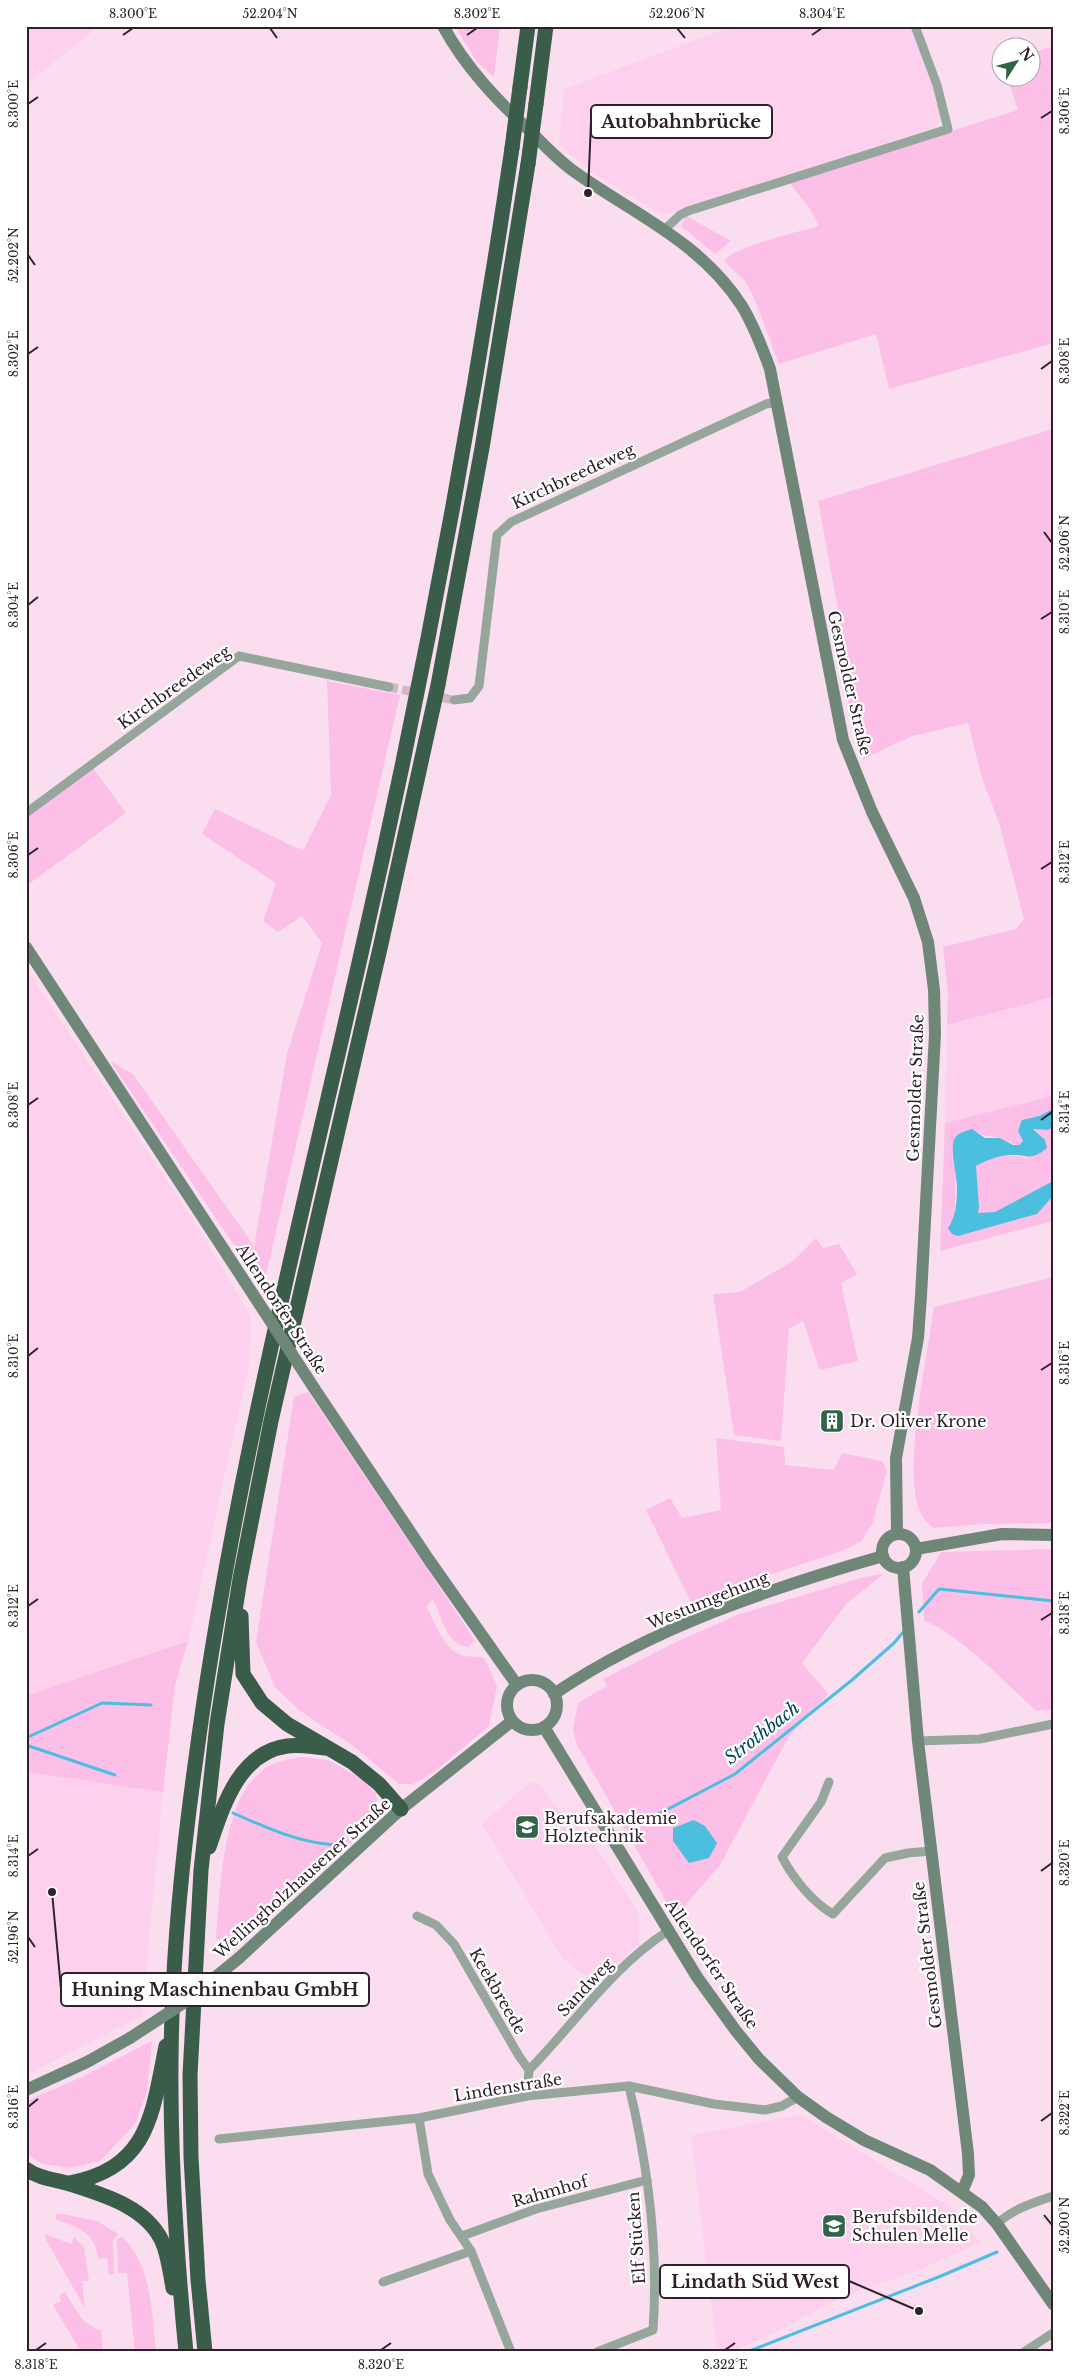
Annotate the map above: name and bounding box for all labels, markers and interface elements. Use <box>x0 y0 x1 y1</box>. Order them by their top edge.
text: 8.300°E <box>109 6 157 21</box>
text: 52.204°N <box>242 6 298 21</box>
text: 8.302°E <box>454 6 501 21</box>
text: 52.206°N <box>649 6 705 21</box>
text: 8.304°E <box>799 6 845 21</box>
north arrow <box>992 38 1042 88</box>
text: N <box>1015 44 1038 65</box>
text: 8.300°E <box>6 80 21 128</box>
text: 8.306°E <box>1057 87 1072 135</box>
callout: Autobahnbrücke <box>591 105 772 138</box>
text: Autobahnbrücke <box>600 111 761 133</box>
text: 52.202°N <box>6 227 21 283</box>
text: 8.302°E <box>6 330 21 377</box>
text: 8.308°E <box>1057 337 1072 384</box>
street label: Kirchbreedeweg <box>508 439 638 513</box>
text: 52.206°N <box>1057 515 1072 571</box>
text: 8.304°E <box>6 582 21 628</box>
text: 8.310°E <box>1057 589 1072 634</box>
street label: Gesmolder Straße <box>824 609 876 757</box>
street label: Kirchbreedeweg <box>114 640 235 733</box>
text: 8.306°E <box>6 831 21 879</box>
text: 8.312°E <box>1057 840 1072 884</box>
street label: Gesmolder Straße <box>902 1014 928 1162</box>
text: 8.308°E <box>6 1081 21 1128</box>
text: 8.314°E <box>1057 1090 1072 1133</box>
street label: Allendorfer Straße <box>232 1239 332 1378</box>
text: 8.310°E <box>6 1333 21 1378</box>
text: 8.316°E <box>1057 1341 1072 1385</box>
building icon: Dr. Oliver Krone <box>819 1408 845 1434</box>
place label: Dr. Oliver Krone <box>850 1411 986 1431</box>
street label: Westumgehung <box>644 1566 772 1634</box>
text: 8.312°E <box>6 1584 21 1628</box>
text: 8.318°E <box>1057 1591 1072 1635</box>
water label: Strothbach <box>720 1697 804 1769</box>
street label: Wellingholzhausener Straße <box>209 1793 394 1963</box>
place label: Berufsakademie Holztechnik <box>544 1808 677 1846</box>
school or university icon: Berufsakademie Holztechnik <box>514 1814 540 1840</box>
text: 8.314°E <box>6 1834 21 1877</box>
text: 8.320°E <box>1057 1839 1072 1886</box>
street label: Gesmolder Straße <box>908 1880 946 2030</box>
street label: Allendorfer Straße <box>661 1895 763 2033</box>
text: 52.196°N <box>6 1910 21 1964</box>
street label: Keekbreede <box>465 1944 531 2038</box>
street label: Sandweg <box>553 1953 617 2021</box>
callout: Huning Maschinenbau GmbH <box>61 1973 369 2006</box>
text: Huning Maschinenbau GmbH <box>71 1979 359 2001</box>
street label: Lindenstraße <box>453 2069 563 2105</box>
text: 8.316°E <box>6 2085 21 2129</box>
text: 8.322°E <box>1057 2090 1072 2136</box>
street label: Rahmhof <box>510 2170 592 2211</box>
street label: Elf Stücken <box>623 2191 649 2285</box>
text: 52.200°N <box>1057 2196 1072 2253</box>
place label: Berufsbildende Schulen Melle <box>852 2207 978 2245</box>
school or university icon: Berufsbildende Schulen Melle <box>821 2213 847 2239</box>
callout: Lindath Süd West <box>660 2265 849 2298</box>
text: Lindath Süd West <box>671 2271 839 2293</box>
text: 8.318°E <box>14 2357 58 2372</box>
text: 8.320°E <box>358 2357 405 2372</box>
text: 8.322°E <box>702 2357 748 2372</box>

